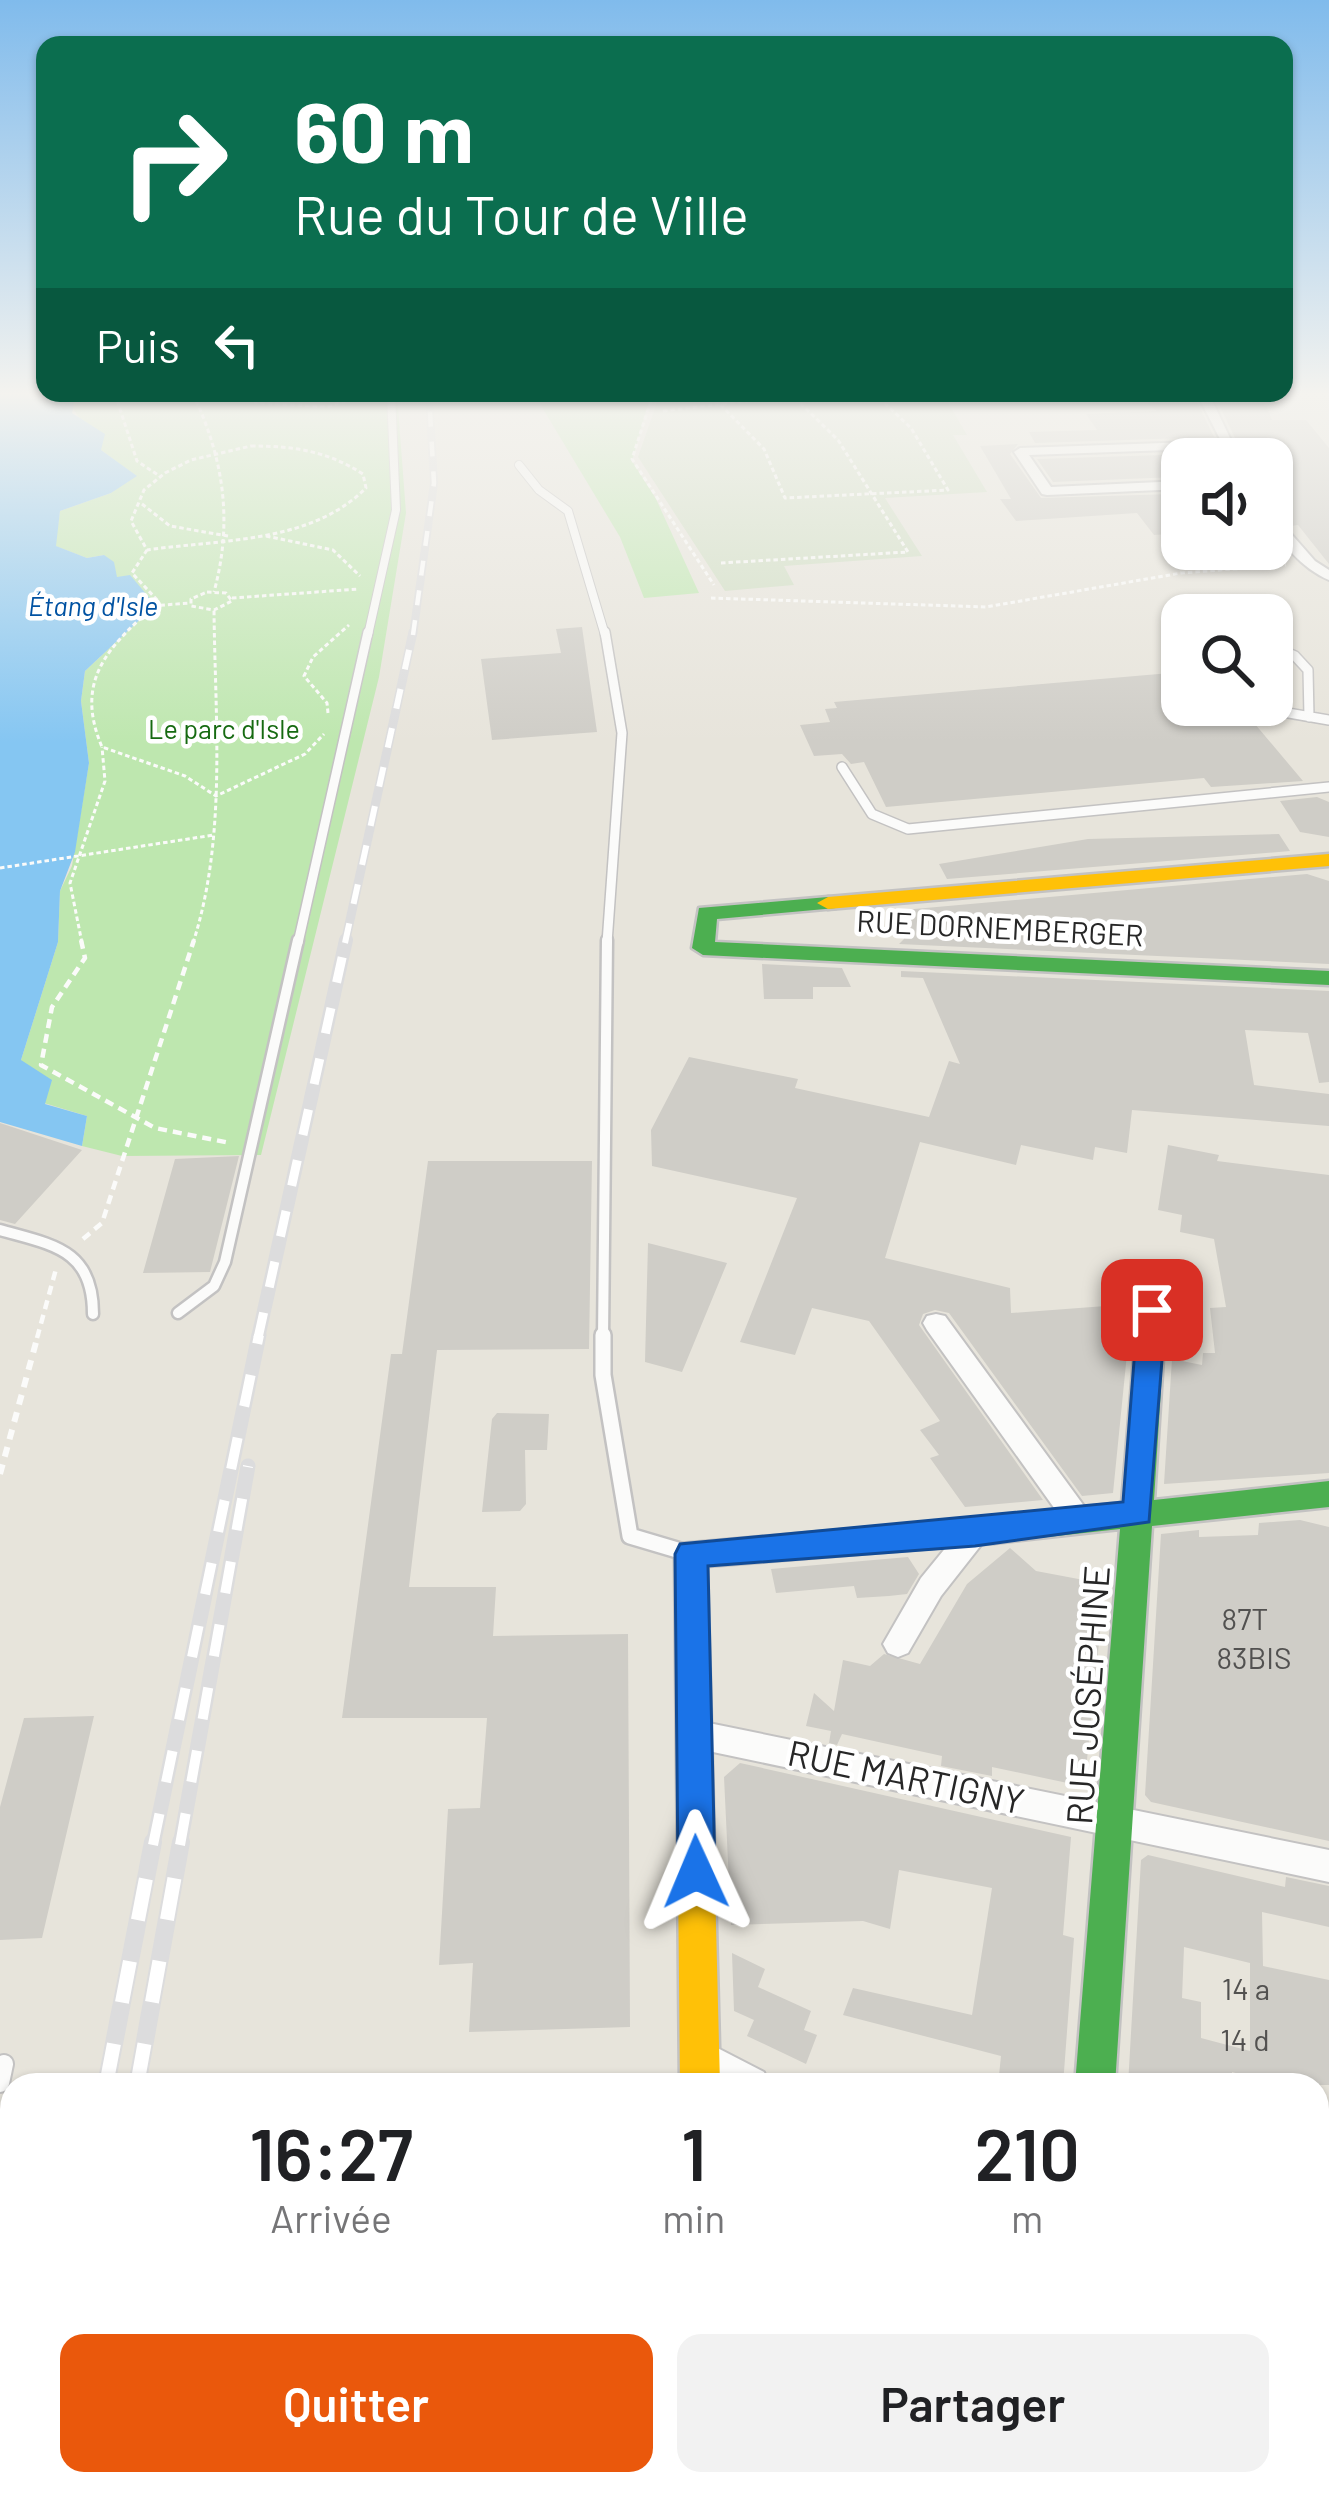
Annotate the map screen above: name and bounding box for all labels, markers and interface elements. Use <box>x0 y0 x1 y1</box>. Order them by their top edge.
text: 60 m <box>294 79 474 180</box>
icon: right <box>96 84 252 240</box>
text: Rue du Tour de Ville <box>294 181 749 246</box>
icon: left <box>204 312 270 378</box>
text: Puis <box>96 318 180 372</box>
map controls <box>1161 438 1293 726</box>
button: sound <box>1161 438 1293 570</box>
water label: Étang d'Isle <box>28 589 158 621</box>
button: search <box>1161 594 1293 726</box>
park label: Le parc d'Isle <box>148 712 300 744</box>
street label: RUE DORNEMBERGER <box>856 902 1144 952</box>
pin <box>1101 1259 1203 1361</box>
icon: arrive <box>1119 1277 1185 1343</box>
street label: RUE JOSÉPHINE <box>1056 1564 1117 1826</box>
house number: 87T <box>1222 1600 1268 1636</box>
house number: 83BIS <box>1216 1639 1292 1675</box>
street label: RUE MARTIGNY <box>784 1729 1028 1822</box>
position arrow <box>633 1809 759 1935</box>
house number: 14 a <box>1222 1970 1270 2006</box>
house number: 14 d <box>1220 2021 1270 2057</box>
text: 16:27 <box>249 2109 413 2195</box>
text: 1 <box>681 2109 706 2195</box>
text: 210 <box>974 2109 1080 2195</box>
text: Arrivée <box>270 2194 392 2241</box>
text: min <box>662 2194 725 2241</box>
text: m <box>1011 2194 1043 2241</box>
button: Quitter <box>60 2334 653 2472</box>
button: Partager <box>677 2334 1269 2472</box>

